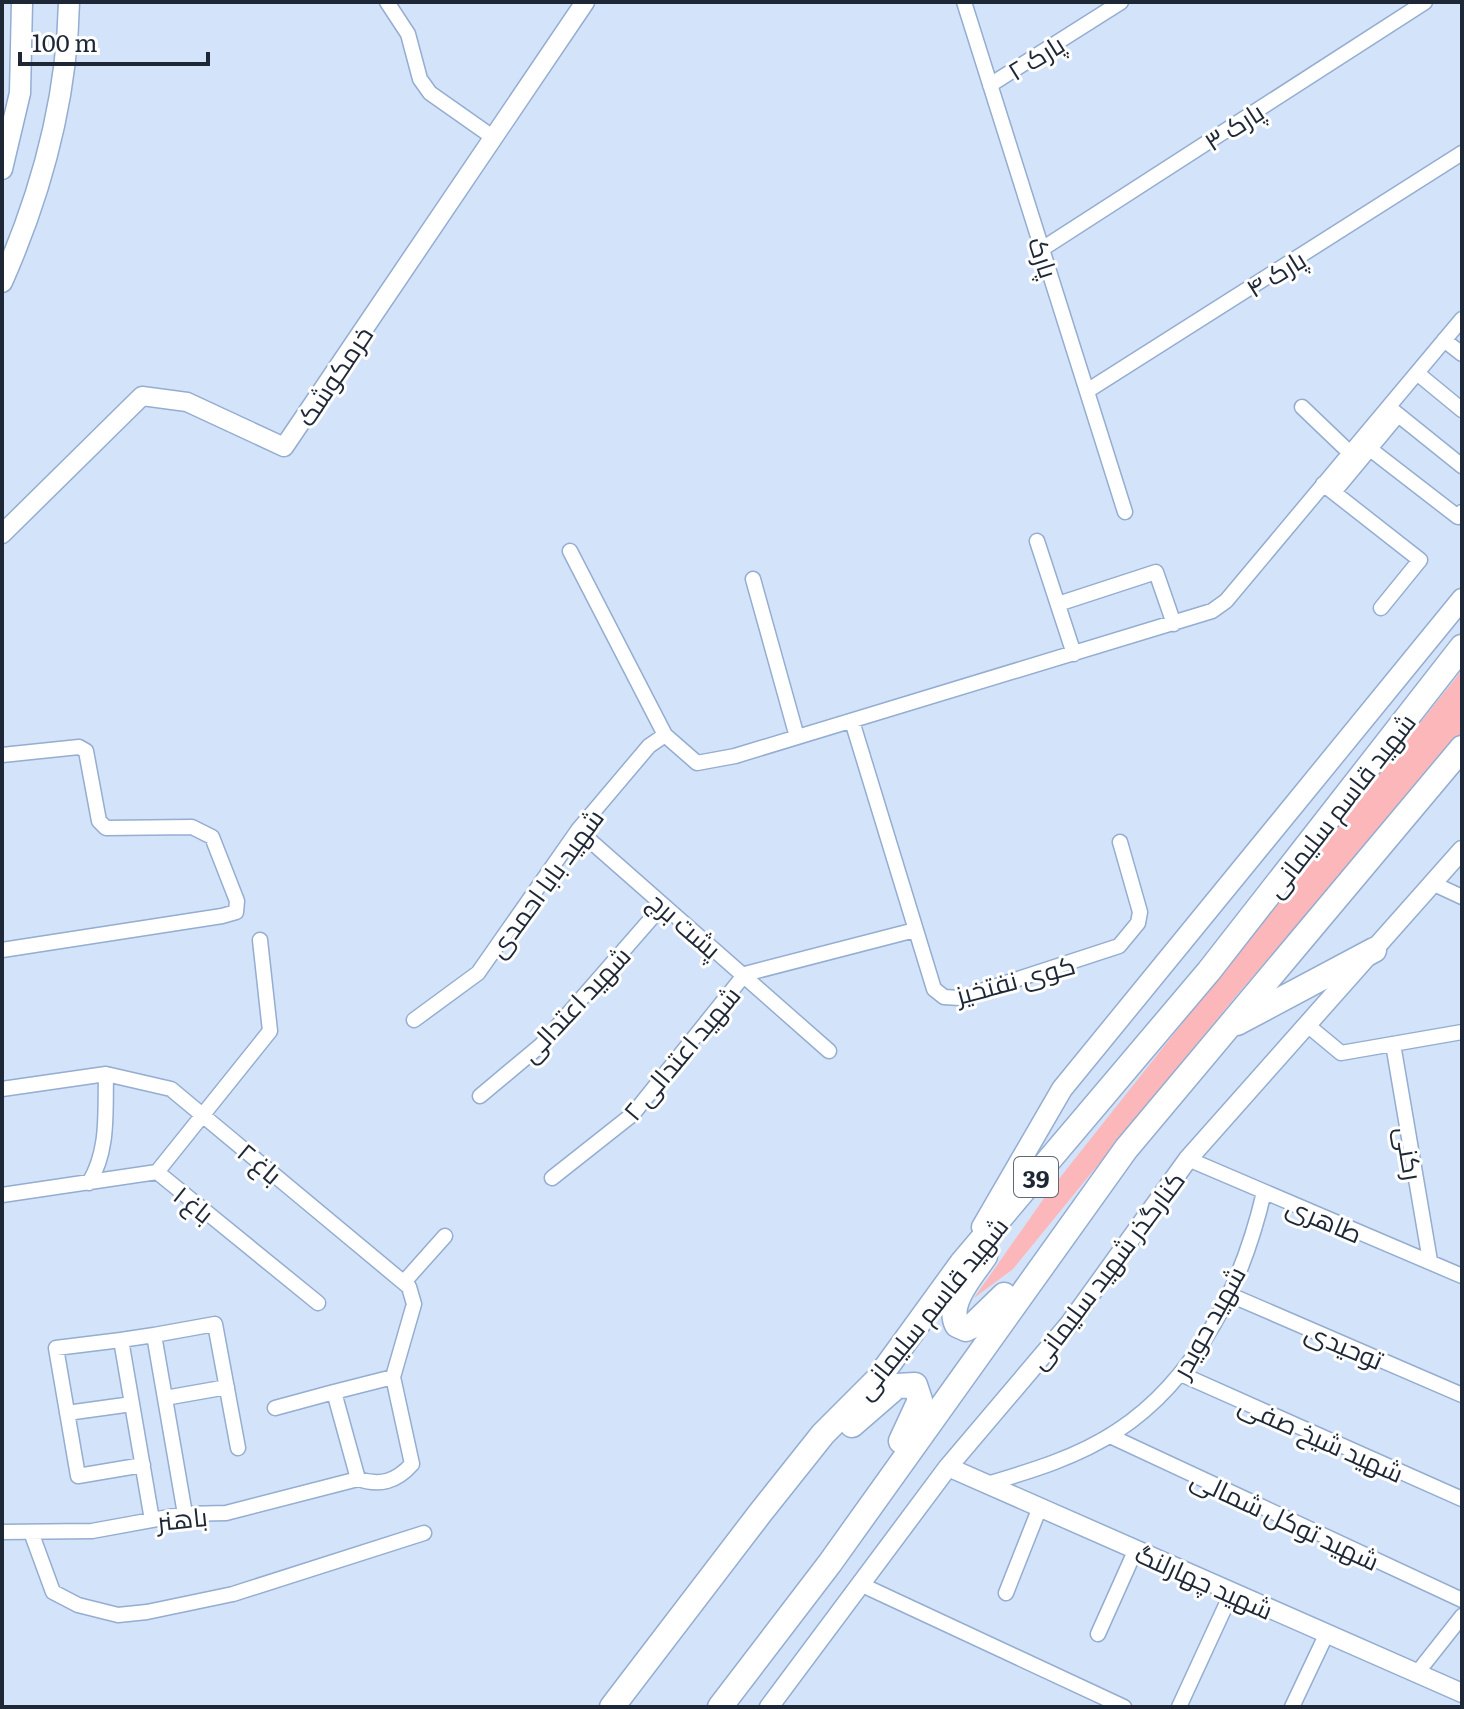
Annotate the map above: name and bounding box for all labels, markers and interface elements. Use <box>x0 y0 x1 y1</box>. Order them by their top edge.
scale bar <box>20 16 208 66</box>
street label: پارک ۲ <box>999 23 1071 89</box>
text: 100 m <box>32 24 98 59</box>
street label: پارک ۳ <box>1195 91 1271 159</box>
street label: پارک <box>1020 231 1070 283</box>
street label: پارک ۴ <box>1237 238 1313 306</box>
street label: خرمکوشک <box>285 317 381 433</box>
street label: شهید قاسم سلیمانی <box>1254 703 1424 905</box>
street label: شهید بابا احمدی <box>476 799 612 965</box>
street label: پشت برج <box>641 881 731 967</box>
street label: شهید اعتدالی <box>510 936 638 1070</box>
street label: کوی نفتخیز <box>949 943 1079 1013</box>
street label: شهید اعتدالی ۲ <box>612 976 748 1128</box>
street label: رکنی <box>1387 1123 1435 1183</box>
street label: باغ ۲ <box>230 1132 292 1192</box>
road number: 39 <box>1014 1157 1058 1197</box>
street label: کنارگذر شهید سلیمانی <box>1017 1162 1193 1376</box>
street label: باغ ۱ <box>166 1175 224 1231</box>
street label: طاهری <box>1281 1185 1369 1251</box>
street label: شهید قاسم سلیمانی <box>844 1207 1017 1407</box>
street label: شهید حویدر <box>1159 1258 1254 1386</box>
street label: توحیدی <box>1300 1310 1390 1378</box>
street label: شهید شیخ صفی <box>1233 1383 1411 1491</box>
street label: شهید توکل شمالی <box>1185 1457 1387 1579</box>
street label: باهنر <box>153 1495 209 1539</box>
street label: شهید چهارلنگ <box>1130 1532 1280 1628</box>

